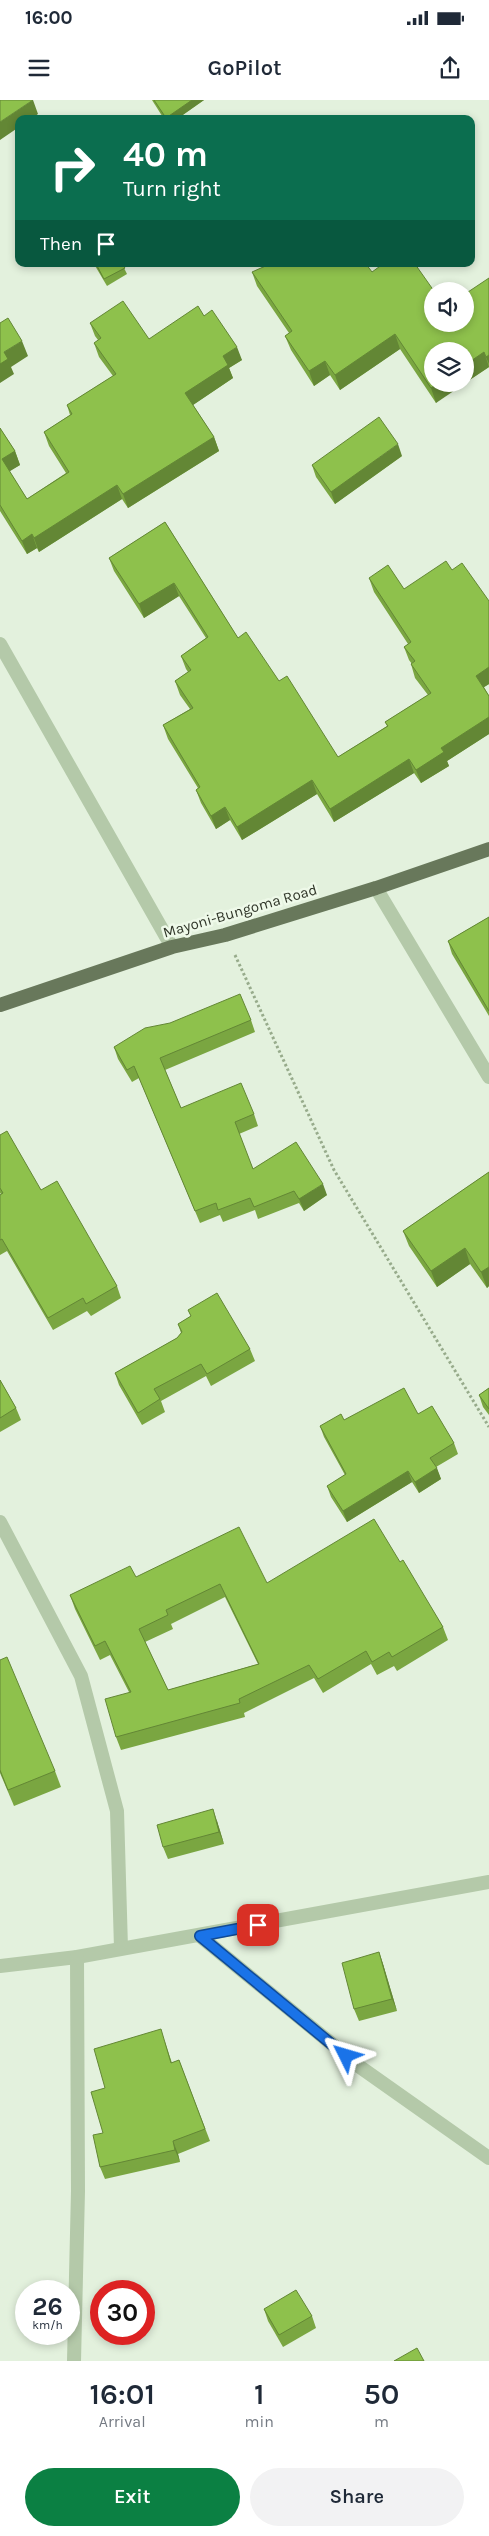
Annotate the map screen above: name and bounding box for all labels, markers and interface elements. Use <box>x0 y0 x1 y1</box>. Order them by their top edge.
text: 16:00 <box>25 7 72 29</box>
icon: menu <box>25 54 53 82</box>
icon: share <box>436 54 464 82</box>
text: GoPilot <box>207 55 282 81</box>
text: 40 m <box>123 134 208 175</box>
icon: right <box>40 135 105 200</box>
text: Turn right <box>123 176 221 202</box>
icon: arrive <box>92 230 120 258</box>
text: Then <box>40 233 82 255</box>
map controls <box>424 282 474 392</box>
button: sound <box>424 282 474 332</box>
button: layers <box>424 342 474 392</box>
street label: Mayoni-Bungoma Road <box>161 880 319 942</box>
pin <box>237 1904 279 1946</box>
icon: arrive <box>244 1911 272 1939</box>
position arrow <box>319 2029 371 2081</box>
speed limit sign: 30 <box>90 2280 155 2345</box>
text: 26 <box>32 2292 63 2321</box>
text: km/h <box>32 2318 63 2332</box>
text: 16:01 <box>90 2376 155 2412</box>
text: 1 <box>254 2376 264 2412</box>
text: 50 <box>363 2376 399 2412</box>
text: Arrival <box>99 2412 146 2431</box>
text: min <box>244 2412 274 2431</box>
text: m <box>374 2412 389 2431</box>
button: Exit <box>25 2468 240 2526</box>
button: Share <box>250 2468 464 2526</box>

